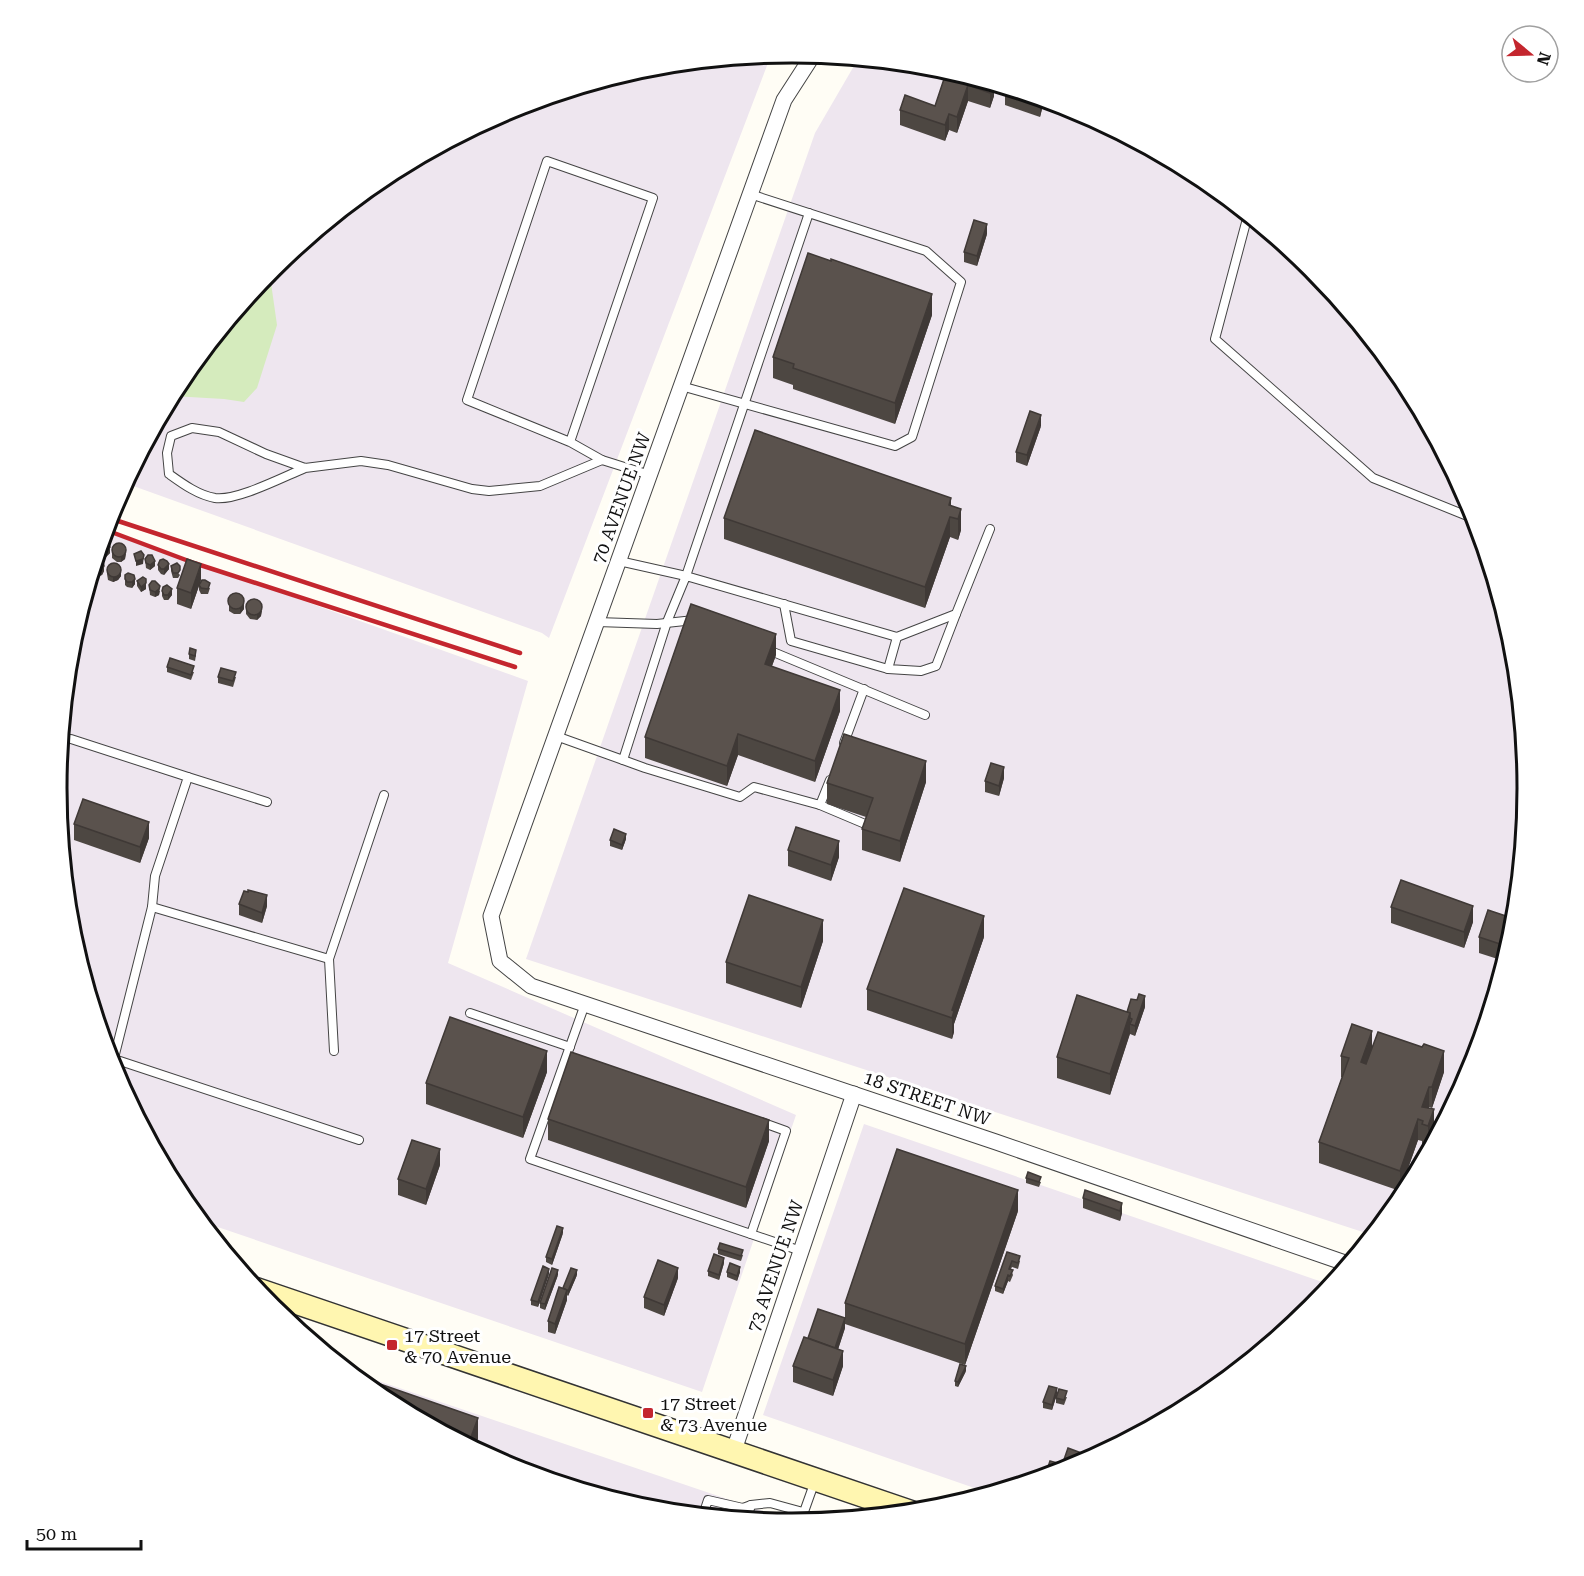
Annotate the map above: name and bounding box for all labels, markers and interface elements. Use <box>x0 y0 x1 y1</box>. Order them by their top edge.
north arrow <box>1500 24 1560 84</box>
text: N <box>1533 50 1555 68</box>
street label: 70 AVENUE NW <box>588 429 655 566</box>
street label: 18 STREET NW <box>861 1067 994 1130</box>
street label: 73 AVENUE NW <box>743 1197 808 1335</box>
place label: 17 Street & 70 Avenue <box>404 1325 511 1367</box>
marker: 17 Street & 70 Avenue <box>385 1338 399 1352</box>
place label: 17 Street & 73 Avenue <box>660 1393 767 1435</box>
marker: 17 Street & 73 Avenue <box>641 1406 655 1420</box>
scale bar <box>27 1513 141 1551</box>
text: 50 m <box>36 1523 77 1544</box>

